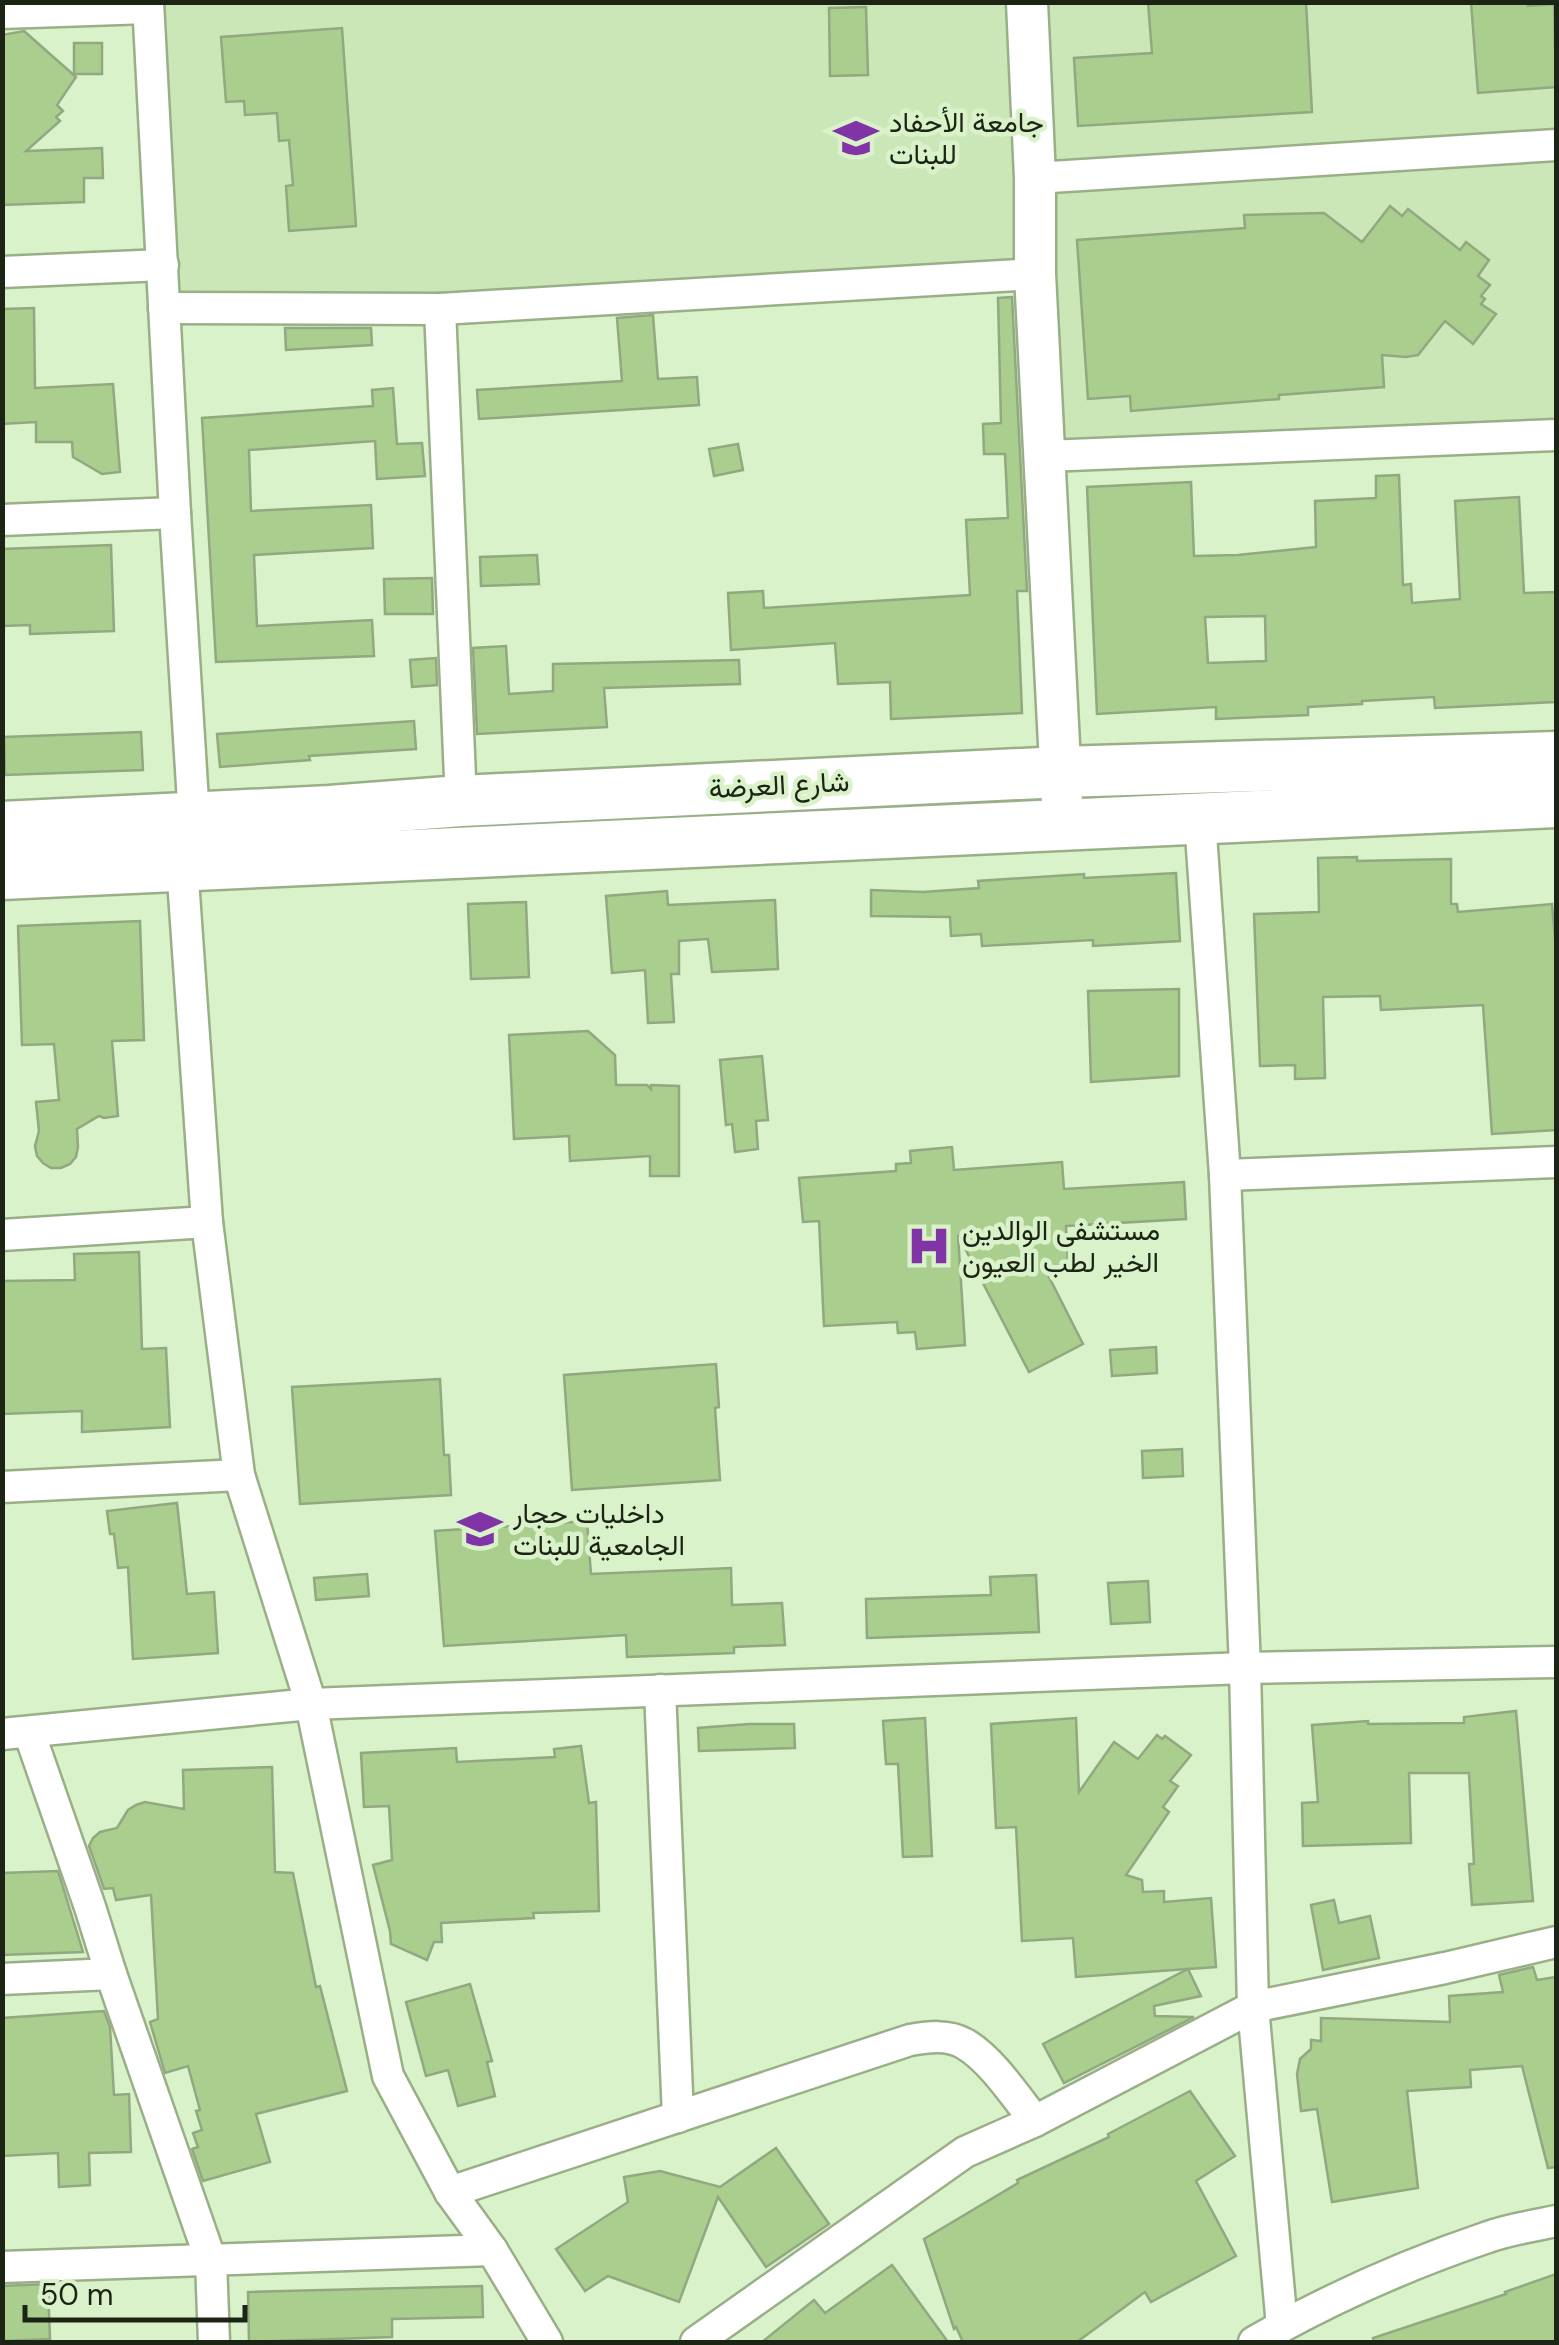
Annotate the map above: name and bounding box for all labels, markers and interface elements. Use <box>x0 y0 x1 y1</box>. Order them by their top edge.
place label: جامعة الأحفاد للبنات <box>889 104 1044 173</box>
school or university icon: جامعة الأحفاد للبنات <box>832 114 880 162</box>
street label: شارع العرضة <box>708 763 850 807</box>
place label: مستشفى الوالدين الخير لطب العيون <box>962 1212 1160 1281</box>
hospital icon: مستشفى الوالدين الخير لطب العيون <box>905 1222 953 1270</box>
place label: داخليات حجار الجامعية للبنات <box>512 1495 685 1564</box>
school or university icon: داخليات حجار الجامعية للبنات <box>456 1505 504 1553</box>
scale bar <box>25 2260 245 2322</box>
text: 50 m <box>40 2275 114 2314</box>

